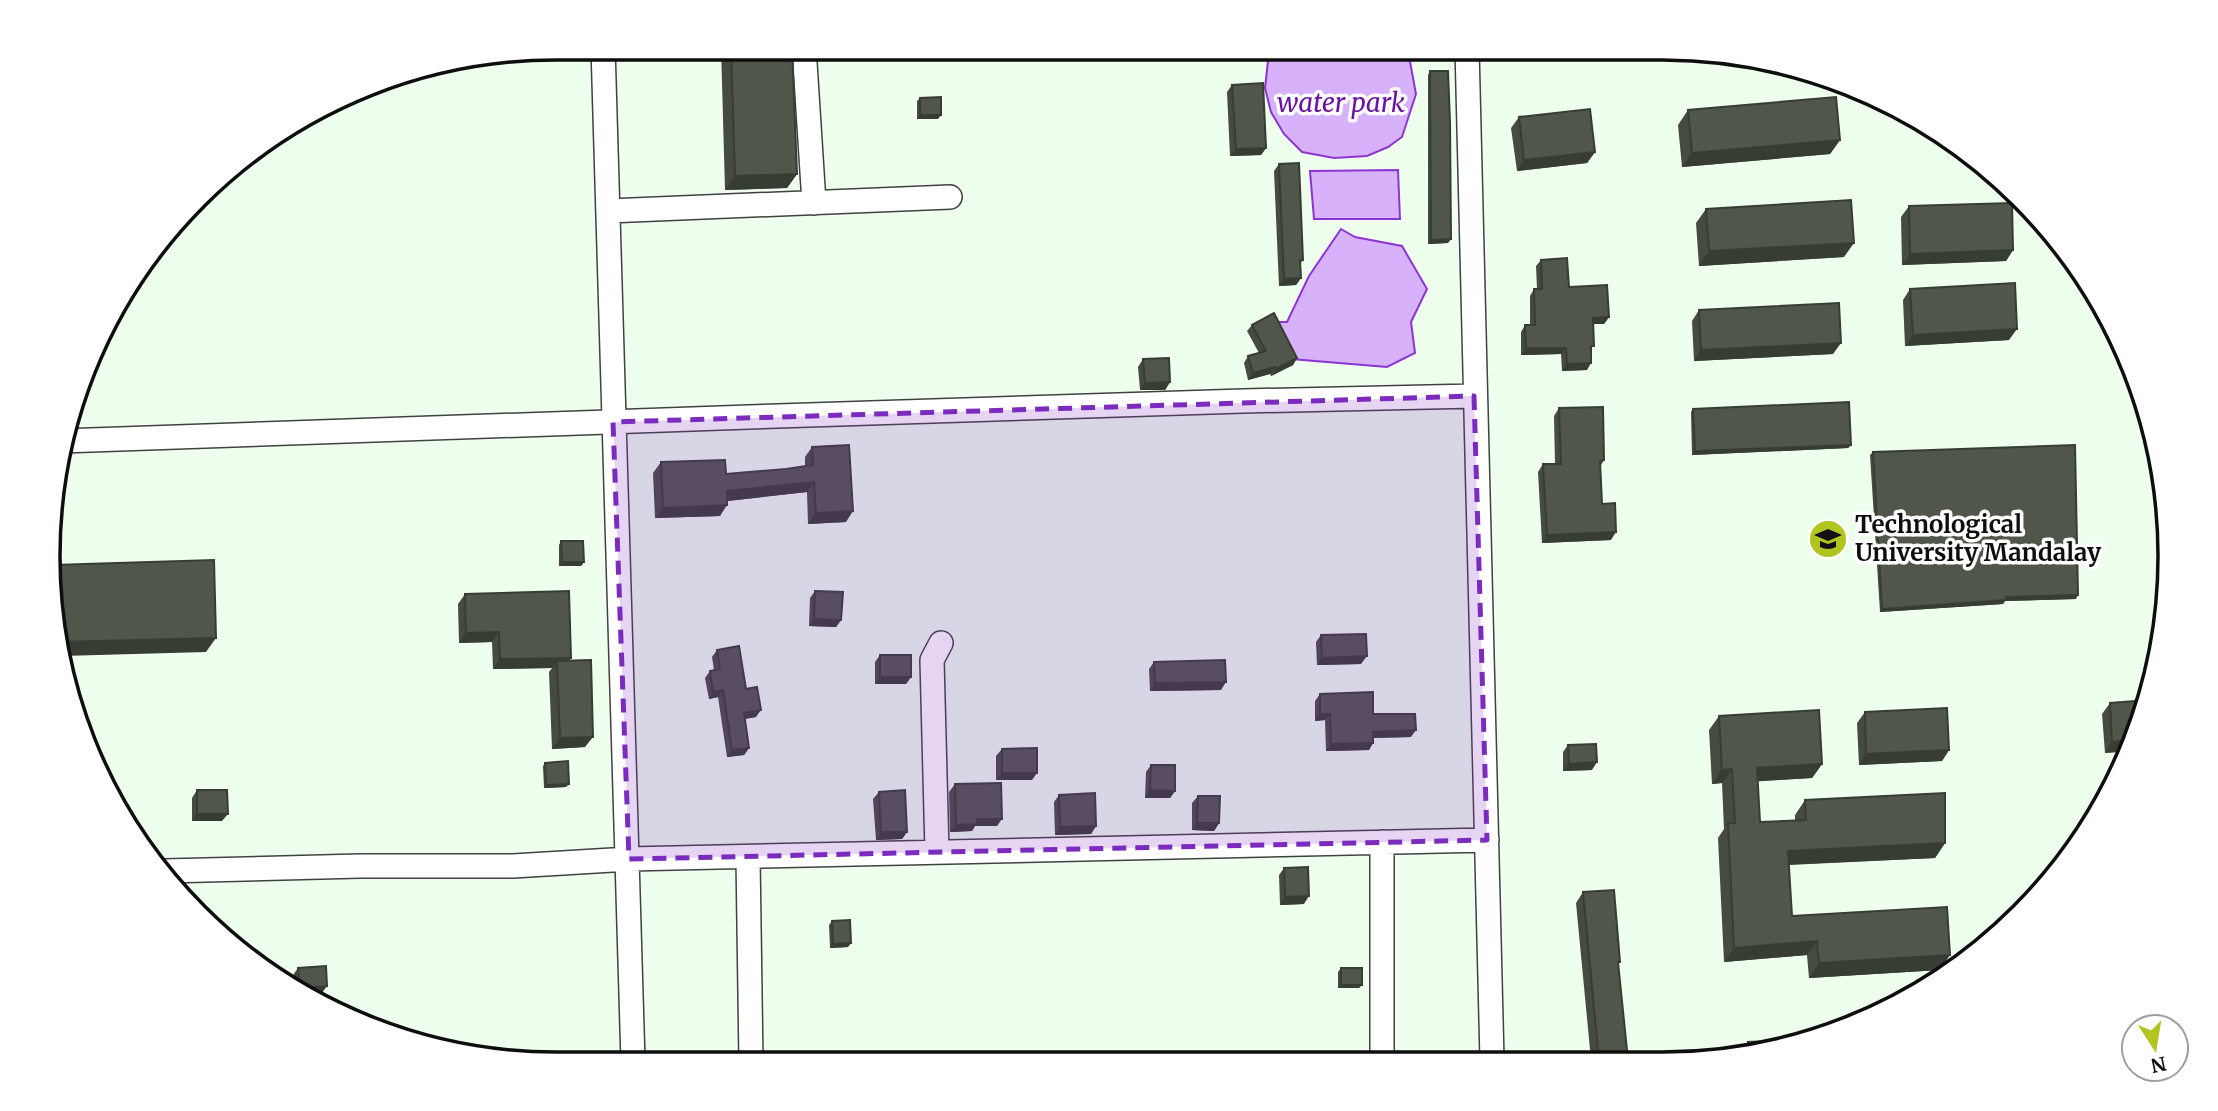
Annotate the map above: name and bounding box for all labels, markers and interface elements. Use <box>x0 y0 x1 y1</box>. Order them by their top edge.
water label: water park <box>1277 86 1405 119</box>
place label: Technological University Mandalay <box>1855 509 2102 568</box>
school or university icon: Technological University Mandalay <box>1807 518 1849 560</box>
north arrow <box>2120 1013 2190 1083</box>
text: N <box>2149 1051 2168 1078</box>

